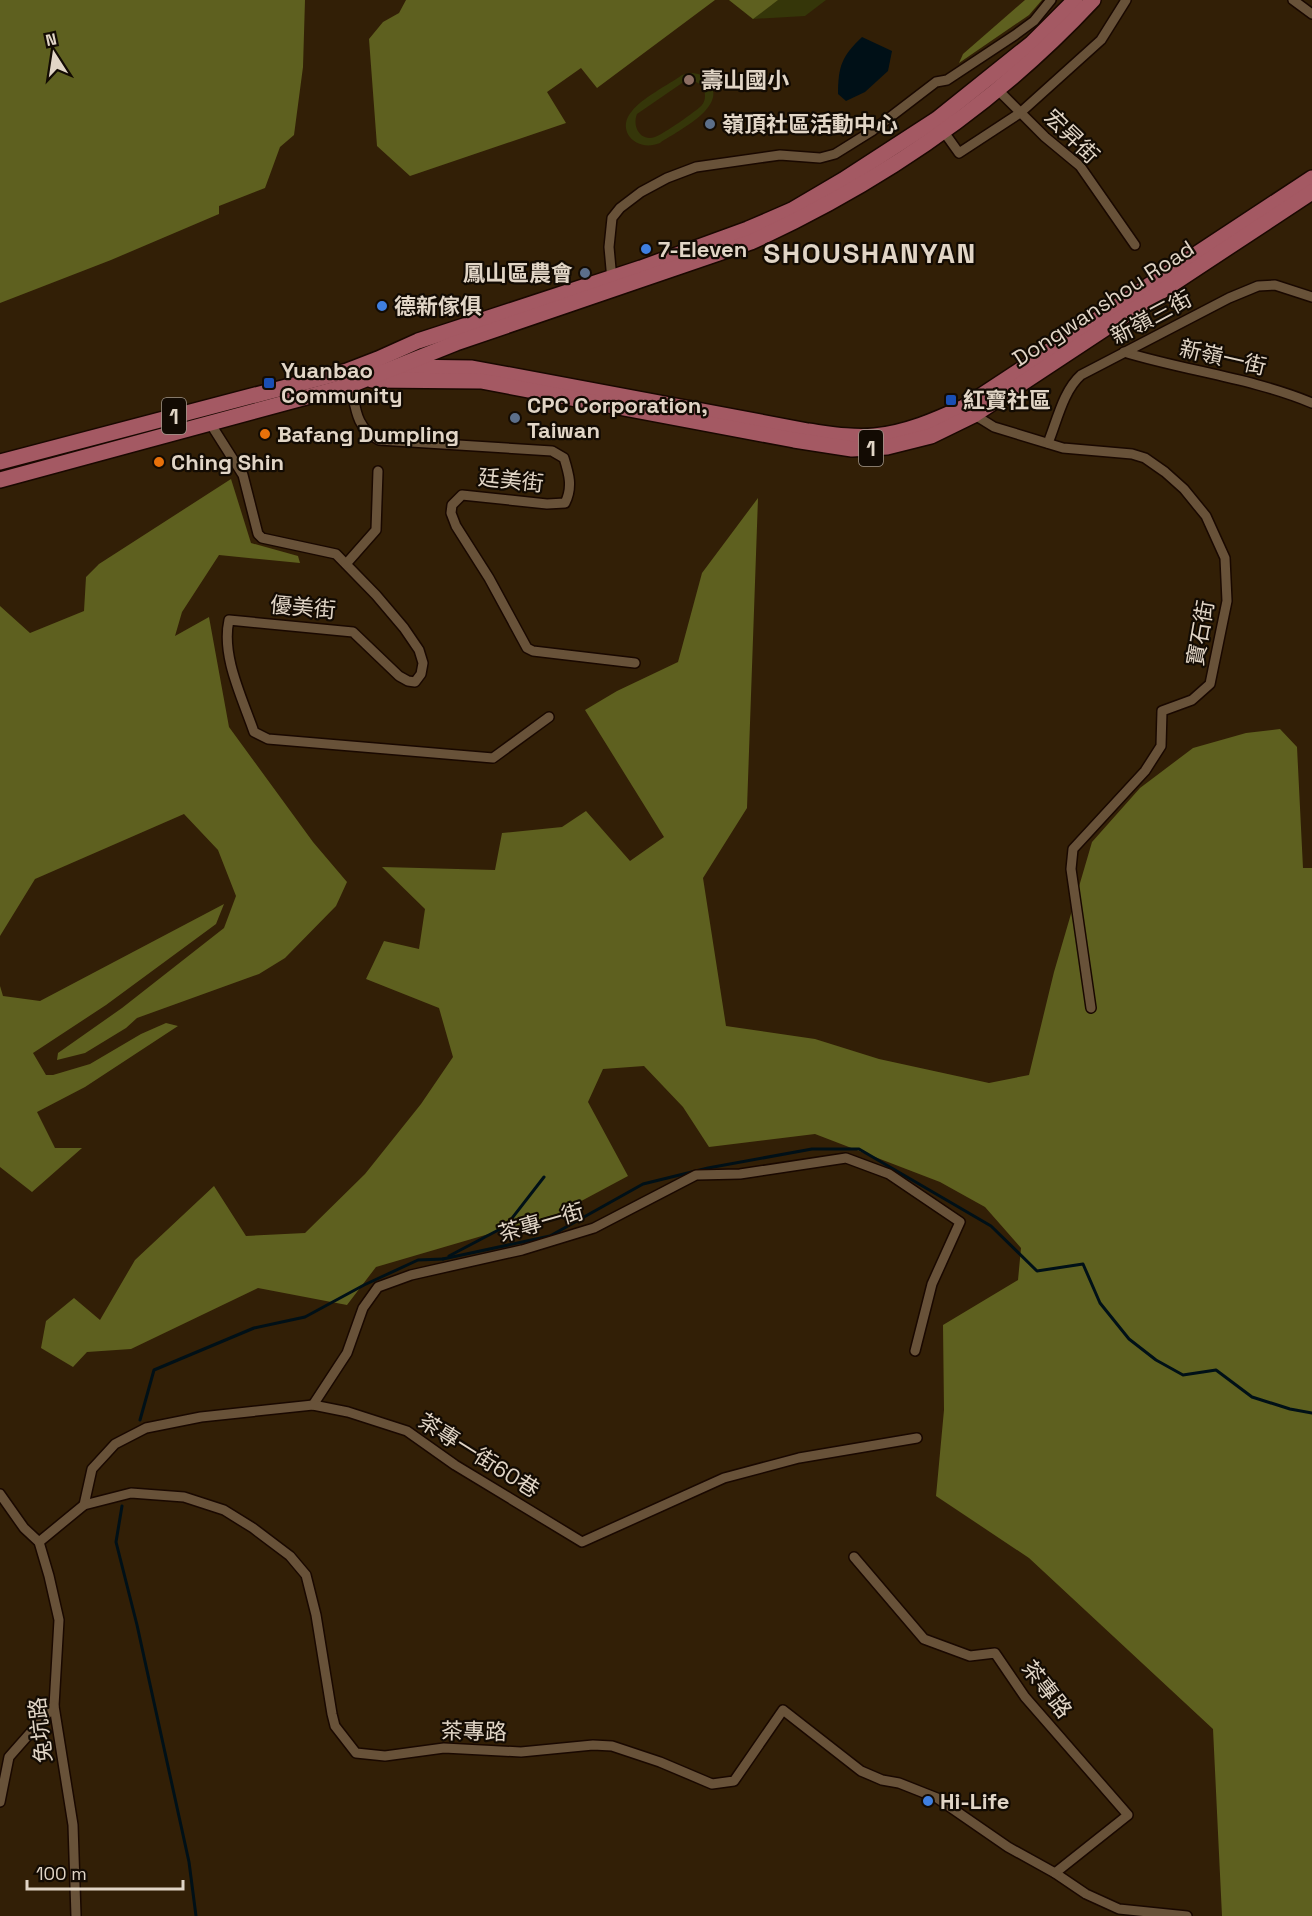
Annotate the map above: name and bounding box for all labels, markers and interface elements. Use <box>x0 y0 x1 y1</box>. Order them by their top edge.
north arrow <box>24 24 84 84</box>
text: N <box>44 28 58 51</box>
place label: 壽山國小 <box>701 66 789 94</box>
marker: 壽山國小 <box>682 73 696 87</box>
street label: 宏昇街 <box>1039 103 1105 169</box>
place label: 嶺頂社區活動中心 <box>722 110 898 138</box>
marker: 嶺頂社區活動中心 <box>703 117 717 131</box>
street label: Dongwanshou Road <box>1007 234 1199 372</box>
place label: 7-Eleven <box>658 235 747 263</box>
district label: SHOUSHANYAN <box>763 235 977 271</box>
marker: 7-Eleven <box>639 242 653 256</box>
place label: 鳳山區農會 <box>463 259 573 287</box>
marker: 鳳山區農會 <box>578 266 592 280</box>
street label: 新嶺三街 <box>1106 284 1196 350</box>
place label: 德新傢俱 <box>394 292 482 320</box>
marker: 德新傢俱 <box>375 299 389 313</box>
street label: 新嶺一街 <box>1177 333 1269 381</box>
place label: Yuanbao Community <box>281 356 403 409</box>
marker: Yuanbao Community <box>262 376 276 390</box>
place label: 紅寶社區 <box>963 386 1051 414</box>
place label: CPC Corporation, Taiwan <box>527 391 708 444</box>
marker: 紅寶社區 <box>944 393 958 407</box>
road number: 1 <box>162 398 186 434</box>
marker: CPC Corporation, Taiwan <box>508 411 522 425</box>
place label: Bafang Dumpling <box>277 420 459 448</box>
marker: Bafang Dumpling <box>258 427 272 441</box>
road number: 1 <box>859 430 883 466</box>
place label: Ching Shin <box>171 448 284 476</box>
marker: Ching Shin <box>152 455 166 469</box>
street label: 廷美街 <box>477 463 545 497</box>
street label: 優美街 <box>269 590 337 624</box>
street label: 寶石街 <box>1180 598 1220 668</box>
street label: 茶專一街 <box>495 1196 587 1248</box>
street label: 茶專一街60巷 <box>413 1407 545 1503</box>
street label: 茶專路 <box>1016 1654 1078 1724</box>
street label: 兔坑路 <box>23 1696 57 1764</box>
street label: 茶專路 <box>441 1716 507 1746</box>
place label: Hi-Life <box>940 1787 1010 1815</box>
marker: Hi-Life <box>921 1794 935 1808</box>
scale bar <box>27 1853 183 1891</box>
text: 100 m <box>36 1862 87 1885</box>

